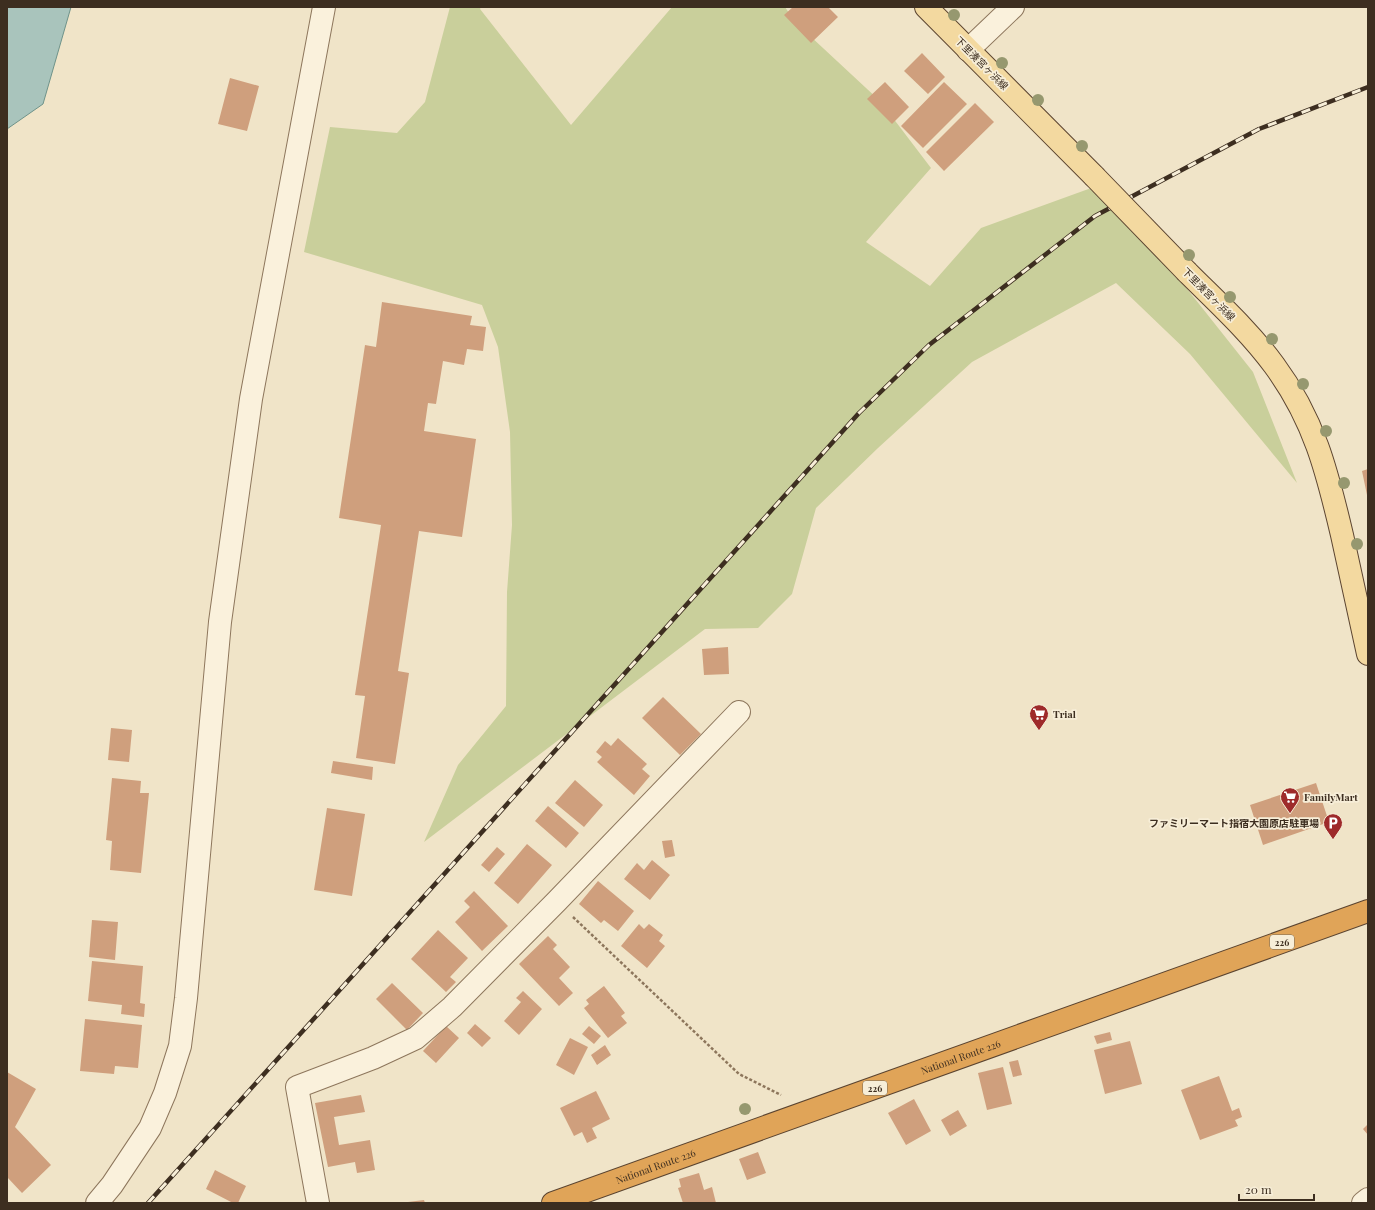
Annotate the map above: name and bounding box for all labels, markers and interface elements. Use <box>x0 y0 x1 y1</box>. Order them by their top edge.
street label: 下里湊宮ヶ浜線 <box>952 33 1012 93</box>
street label: 下里湊宮ヶ浜線 <box>1179 264 1239 324</box>
supermarket icon: Trial <box>1028 703 1050 731</box>
place label: Trial <box>1053 707 1076 721</box>
supermarket icon: FamilyMart <box>1279 786 1301 814</box>
place label: FamilyMart <box>1304 790 1358 804</box>
parking icon: ファミリーマート指宿大園原店駐車場 <box>1322 812 1344 840</box>
place label: ファミリーマート指宿大園原店駐車場 <box>1149 816 1319 830</box>
road number: 226 <box>1270 935 1294 949</box>
street label: National Route 226 <box>919 1036 1002 1078</box>
road number: 226 <box>863 1081 887 1095</box>
street label: National Route 226 <box>614 1146 697 1187</box>
scale bar <box>1239 1176 1314 1202</box>
text: 20 m <box>1245 1181 1272 1197</box>

